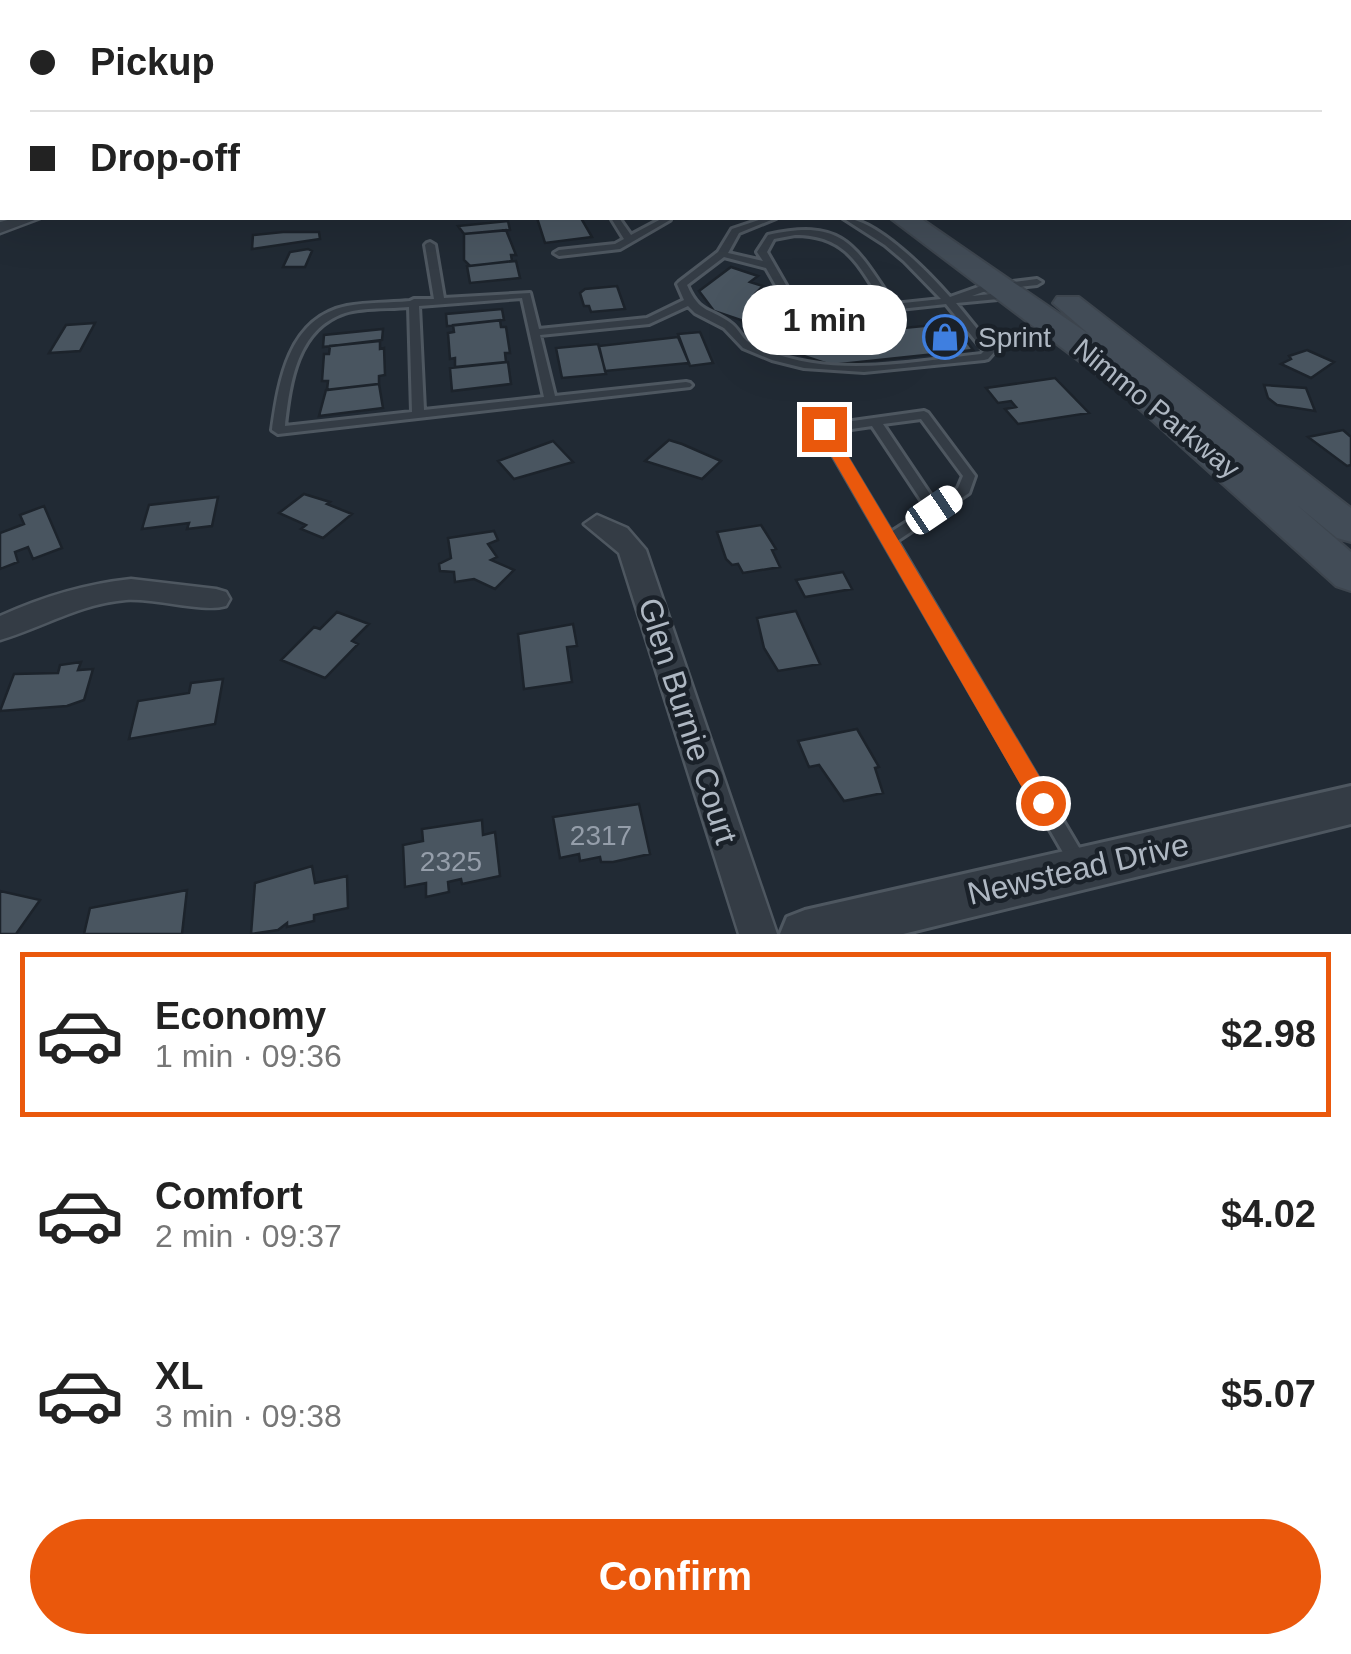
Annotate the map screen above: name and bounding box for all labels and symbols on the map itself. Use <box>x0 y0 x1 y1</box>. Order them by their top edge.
callout: 1 min <box>742 284 906 354</box>
shop icon: Sprint <box>922 314 968 360</box>
place label: Sprint <box>978 322 1051 353</box>
street label: Nimmo Parkway <box>1068 332 1246 485</box>
route end <box>802 407 847 452</box>
car <box>901 481 967 539</box>
street label: Glen Burnie Court <box>631 594 745 848</box>
route start <box>1021 781 1066 826</box>
house number: 2317 <box>570 820 632 851</box>
street label: Newstead Drive <box>964 826 1192 912</box>
house number: 2325 <box>420 846 482 877</box>

